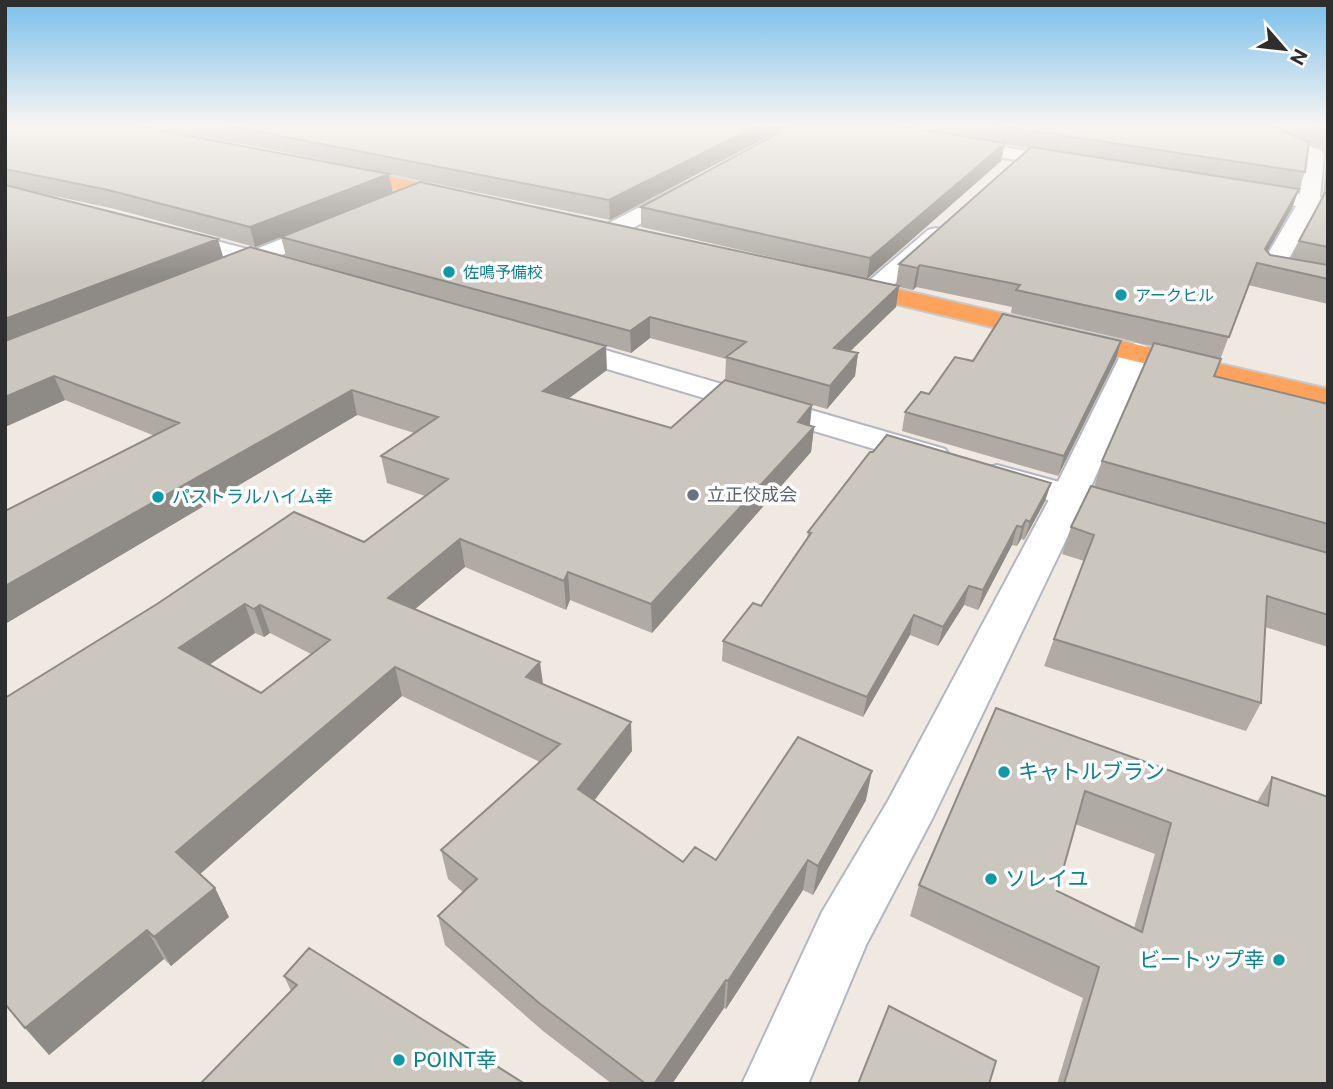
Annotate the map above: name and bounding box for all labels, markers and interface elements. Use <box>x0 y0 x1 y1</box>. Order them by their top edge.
north arrow <box>1249 14 1319 84</box>
text: N <box>1286 45 1312 69</box>
place label: 佐鳴予備校 <box>463 263 543 282</box>
marker: 佐鳴予備校 <box>441 264 457 280</box>
place label: アークヒル <box>1135 286 1214 305</box>
marker: アークヒル <box>1113 287 1129 303</box>
place label: 立正佼成会 <box>707 484 797 505</box>
place label: パストラルハイム幸 <box>172 486 333 507</box>
marker: 立正佼成会 <box>685 487 701 503</box>
marker: パストラルハイム幸 <box>150 489 166 505</box>
place label: キャトルブラン <box>1018 759 1165 784</box>
marker: キャトルブラン <box>996 764 1012 780</box>
place label: ソレイユ <box>1005 866 1089 891</box>
marker: ソレイユ <box>983 871 999 887</box>
place label: ビートップ幸 <box>1139 947 1265 972</box>
marker: ビートップ幸 <box>1271 952 1287 968</box>
place label: POINT幸 <box>413 1047 497 1072</box>
marker: POINT幸 <box>391 1052 407 1068</box>

